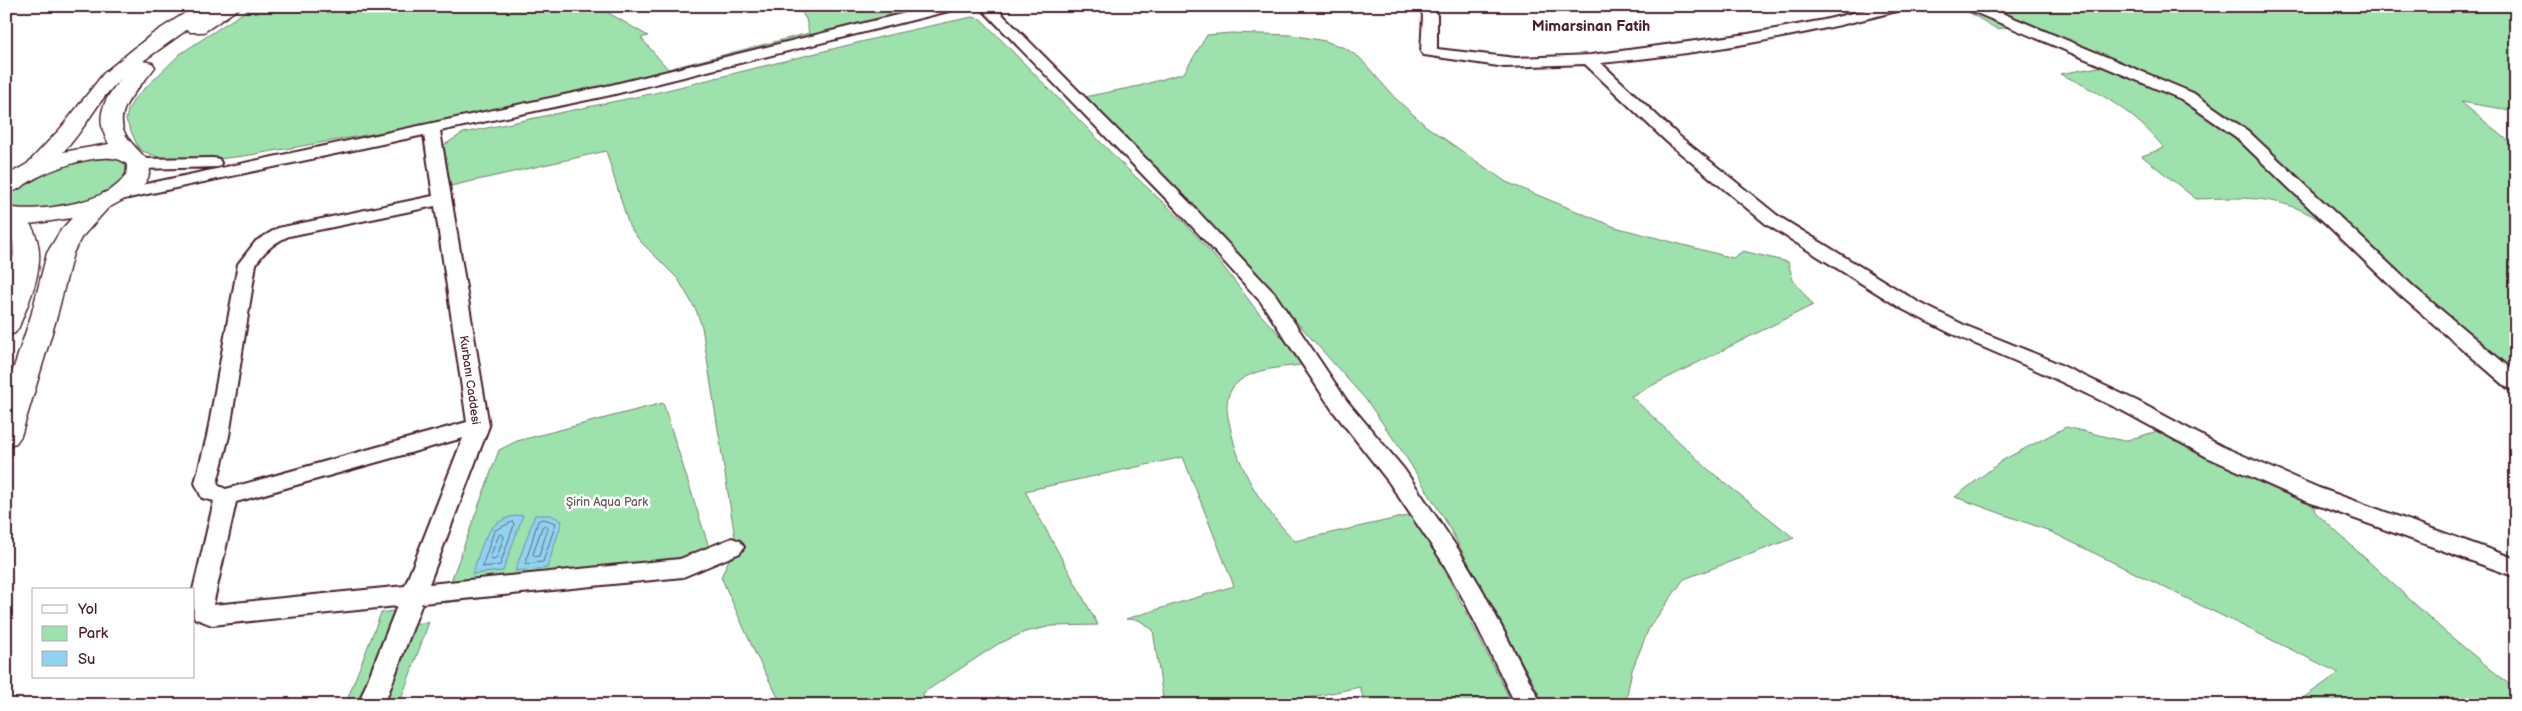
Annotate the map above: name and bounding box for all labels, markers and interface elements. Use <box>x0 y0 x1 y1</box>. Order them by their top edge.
district label: Mimarsinan Fatih <box>1532 17 1650 36</box>
street label: Kurbanı Caddesi <box>456 335 483 426</box>
park label: Şirin Aqua Park <box>566 495 648 510</box>
legend <box>32 588 195 678</box>
text: Yol <box>77 600 97 619</box>
text: Park <box>78 624 109 643</box>
text: Su <box>78 650 95 669</box>

